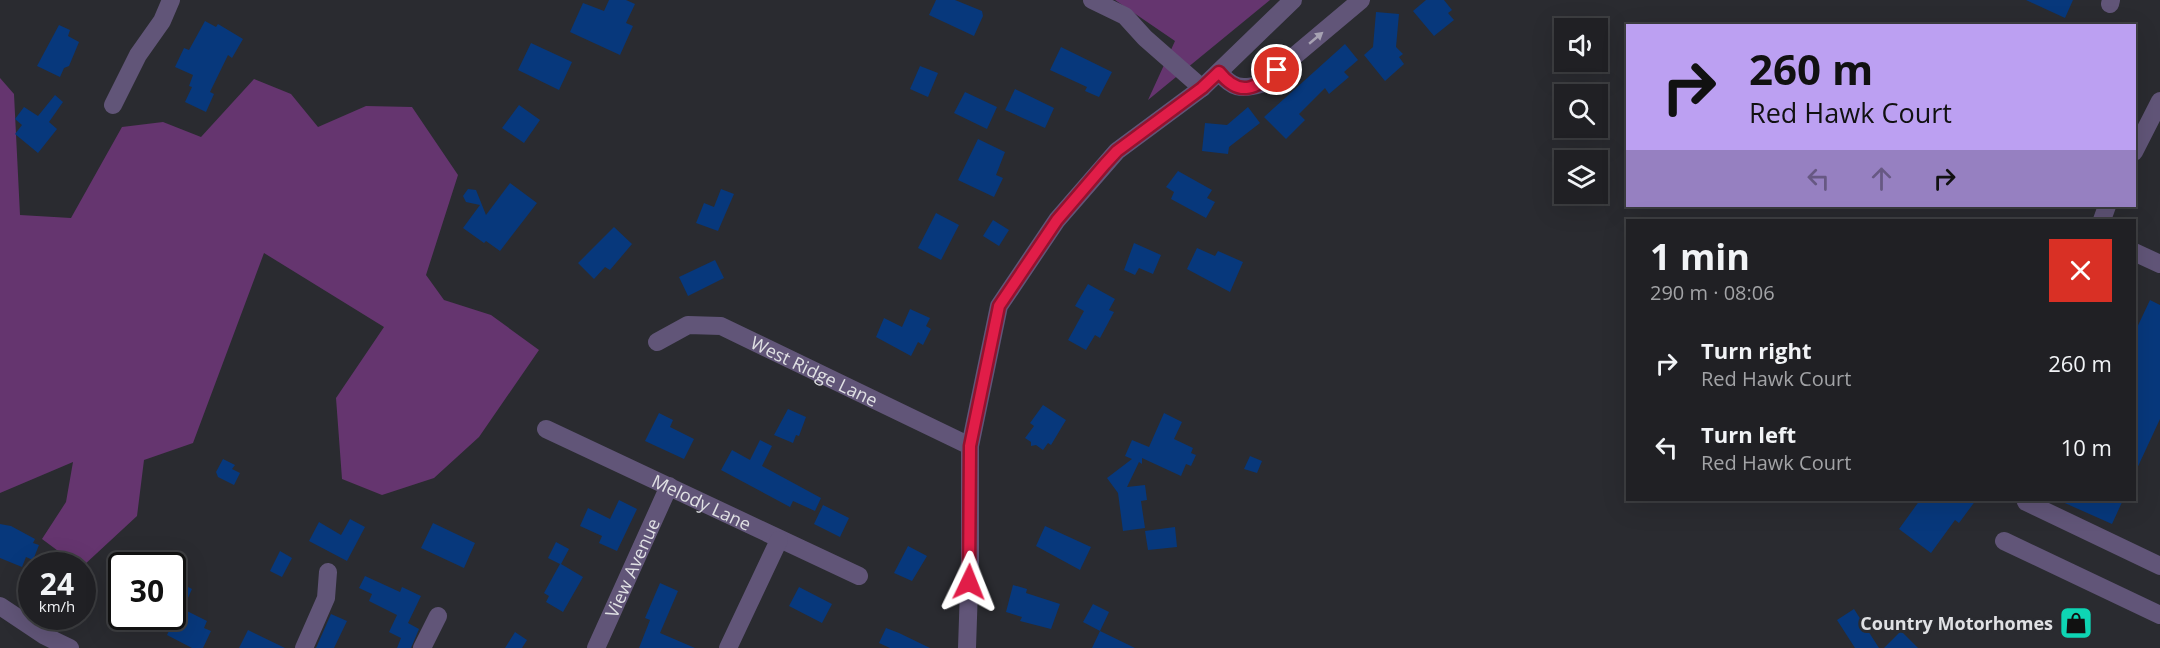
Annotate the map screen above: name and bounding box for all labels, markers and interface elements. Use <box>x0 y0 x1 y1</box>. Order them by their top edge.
map controls <box>1554 18 1608 204</box>
button: sound <box>1554 18 1608 72</box>
one-way arrow <box>1308 31 1324 44</box>
text: 260 m <box>1749 40 1873 97</box>
pin <box>1251 44 1302 95</box>
icon: right <box>1650 48 1728 126</box>
icon: arrive <box>1260 53 1293 86</box>
button: search <box>1554 84 1608 138</box>
text: Red Hawk Court <box>1749 94 1952 131</box>
button: layers <box>1554 150 1608 204</box>
icon: left <box>1802 162 1835 195</box>
icon: ahead <box>1865 162 1898 195</box>
icon: right <box>1928 162 1961 195</box>
text: 1 min <box>1650 232 1750 281</box>
button: close <box>2049 239 2112 302</box>
text: 290 m · 08:06 <box>1650 279 1775 306</box>
street label: West Ridge Lane <box>747 330 882 412</box>
text: Turn right <box>1701 335 1812 365</box>
icon: right <box>1650 347 1683 380</box>
text: 260 m <box>2048 348 2112 378</box>
text: Red Hawk Court <box>1701 365 1851 392</box>
text: Turn left <box>1701 419 1796 449</box>
icon: left <box>1650 431 1683 464</box>
text: 10 m <box>2061 432 2112 462</box>
text: Red Hawk Court <box>1701 449 1851 476</box>
street label: Melody Lane <box>648 469 755 536</box>
street label: View Avenue <box>599 514 665 621</box>
position arrow <box>937 550 1001 614</box>
speed limit sign: 30 <box>108 552 186 630</box>
text: 24 <box>40 563 74 604</box>
text: km/h <box>39 596 75 616</box>
shop icon: Country Motorhomes <box>2058 605 2094 641</box>
place label: Country Motorhomes <box>1860 611 2053 635</box>

